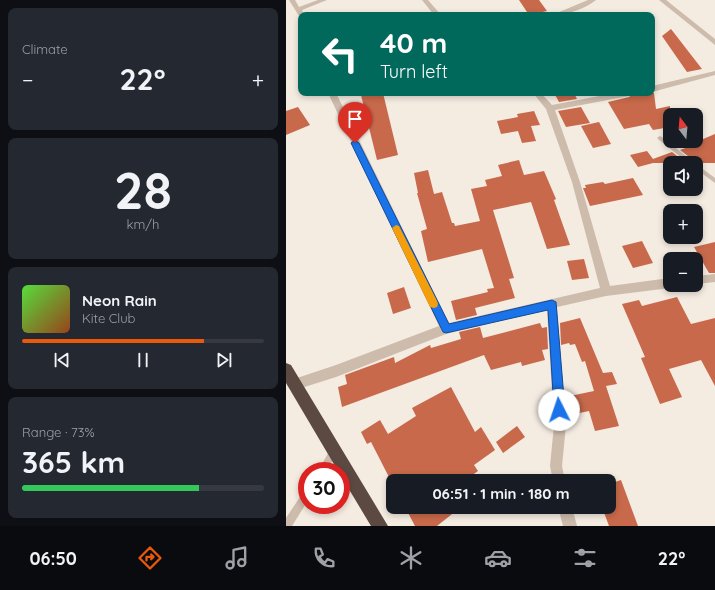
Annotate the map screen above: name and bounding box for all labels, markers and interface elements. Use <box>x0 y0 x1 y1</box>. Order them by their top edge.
text: 40 m <box>380 25 447 60</box>
icon: left <box>314 28 366 80</box>
text: Climate <box>22 41 68 57</box>
text: 22° <box>120 60 165 98</box>
text: Turn left <box>380 60 448 83</box>
text: − <box>22 66 33 94</box>
text: + <box>252 66 264 94</box>
pin <box>338 102 372 143</box>
icon: arrive <box>344 108 366 130</box>
north arrow <box>663 108 703 148</box>
map controls <box>663 108 703 292</box>
button: sound <box>663 156 703 196</box>
text: 28 <box>114 157 172 222</box>
button: + <box>663 204 703 244</box>
text: km/h <box>127 216 159 232</box>
button: − <box>663 252 703 292</box>
text: Neon Rain <box>82 291 157 310</box>
text: Kite Club <box>82 310 135 326</box>
icon: previous <box>51 349 73 371</box>
icon: pause <box>132 349 154 371</box>
icon: next <box>213 349 235 371</box>
position arrow <box>538 389 580 431</box>
text: Range · 73% <box>22 424 95 440</box>
text: 365 km <box>22 443 125 481</box>
speed limit sign: 30 <box>298 462 350 514</box>
text: 06:51 · 1 min · 180 m <box>432 484 570 503</box>
icon: directions <box>136 544 164 572</box>
icon: music <box>223 544 251 572</box>
icon: phone <box>310 544 338 572</box>
icon: climate <box>397 544 425 572</box>
icon: car <box>484 544 512 572</box>
icon: filters <box>571 544 599 572</box>
text: 06:50 <box>30 547 77 570</box>
text: 22° <box>658 547 685 570</box>

